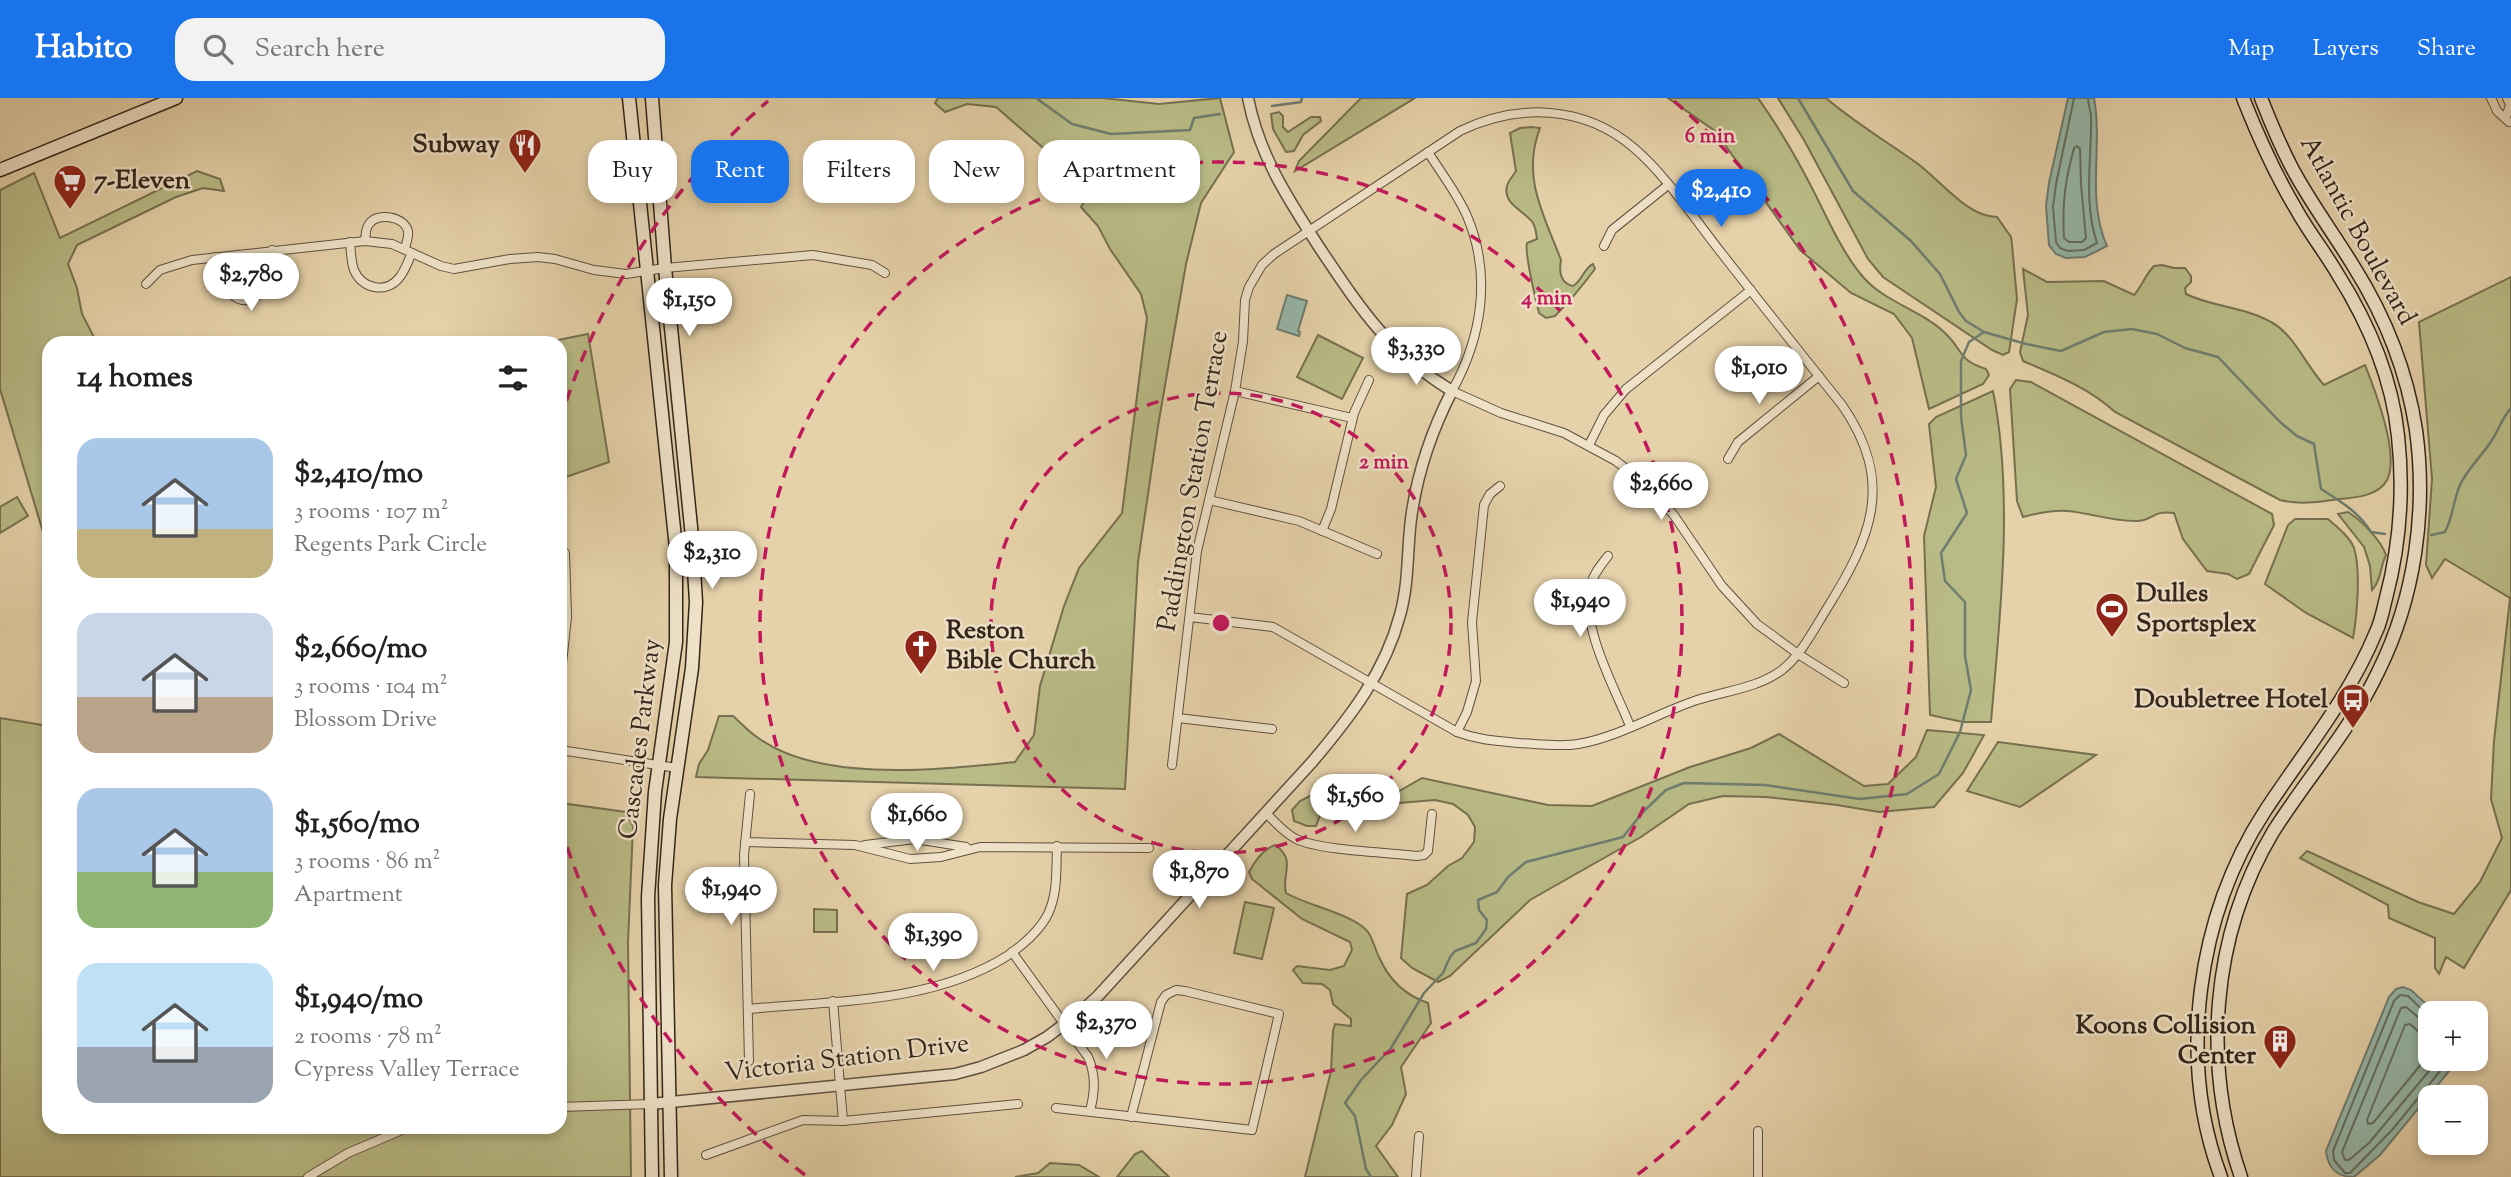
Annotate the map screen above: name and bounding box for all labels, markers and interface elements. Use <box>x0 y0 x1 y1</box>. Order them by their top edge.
search box <box>175 18 665 81</box>
text: Habito <box>35 25 133 73</box>
icon: search <box>199 30 237 68</box>
text: Search here <box>255 31 385 68</box>
text: Map <box>2228 32 2274 66</box>
text: Layers <box>2312 32 2379 66</box>
text: Share <box>2417 32 2476 66</box>
text: 6 min <box>1685 122 1736 152</box>
restaurant icon: Subway <box>506 126 544 175</box>
place label: Subway <box>412 127 500 164</box>
street label: Atlantic Boulevard <box>2290 130 2425 333</box>
chip: Buy <box>588 140 677 203</box>
chip: Rent <box>691 140 789 203</box>
chip: Filters <box>803 140 915 203</box>
chip: New <box>929 140 1024 203</box>
chip: Apartment <box>1038 140 1200 203</box>
supermarket icon: 7-Eleven <box>51 162 89 211</box>
place label: 7-Eleven <box>94 163 191 200</box>
pin: $2,410 <box>1664 170 1778 229</box>
text: $2,410 <box>1691 175 1751 208</box>
pin: $2,780 <box>194 254 308 313</box>
text: $2,780 <box>219 259 283 292</box>
pin: $1,150 <box>632 278 746 338</box>
text: $1,150 <box>662 284 716 317</box>
text: 4 min <box>1521 284 1573 314</box>
street label: Paddington Station Terrace <box>1149 328 1239 634</box>
pin: $3,330 <box>1359 328 1473 387</box>
text: $3,330 <box>1387 333 1445 366</box>
pin: $1,010 <box>1702 346 1816 406</box>
text: $1,010 <box>1731 352 1787 385</box>
text: 14 homes <box>77 357 193 400</box>
icon: filters <box>494 359 532 397</box>
text: 2 min <box>1359 448 1410 478</box>
text: $2,410/mo <box>294 453 423 496</box>
pin: $2,660 <box>1604 462 1718 522</box>
icon: home <box>133 466 217 550</box>
text: $2,660 <box>1629 468 1693 501</box>
text: 3 rooms · 107 m² <box>294 496 449 529</box>
text: Regents Park Circle <box>294 529 487 562</box>
pin: $2,310 <box>655 532 769 591</box>
text: $2,310 <box>683 537 741 570</box>
place label: Dulles Sportsplex <box>2136 576 2256 643</box>
pin: $1,940 <box>1523 580 1637 639</box>
text: $1,940 <box>1550 585 1610 618</box>
sports icon: Dulles Sportsplex <box>2093 590 2131 639</box>
centre of rings <box>1209 611 1233 635</box>
place label: Reston Bible Church <box>946 613 1097 680</box>
church icon: Reston Bible Church <box>902 627 940 676</box>
text: $2,660/mo <box>294 628 427 671</box>
street label: Cascades Parkway <box>610 637 672 841</box>
icon: home <box>133 641 217 725</box>
text: 3 rooms · 104 m² <box>294 671 448 704</box>
bus stop icon: Doubletree Hotel <box>2334 681 2372 730</box>
place label: Doubletree Hotel <box>2134 682 2329 719</box>
text: Blossom Drive <box>294 704 437 737</box>
pin: $1,560 <box>1298 774 1412 834</box>
text: $1,560 <box>1326 780 1384 813</box>
pin: $1,660 <box>860 794 974 853</box>
text: $1,660 <box>887 799 947 832</box>
text: $1,560/mo <box>294 803 420 846</box>
icon: home <box>133 816 217 900</box>
text: 3 rooms · 86 m² <box>294 846 440 879</box>
pin: $1,870 <box>1142 850 1256 910</box>
text: $1,870 <box>1169 856 1229 889</box>
pin: $1,940 <box>674 868 788 927</box>
text: $1,940 <box>701 873 761 906</box>
text: Apartment <box>294 879 403 912</box>
pin: $1,390 <box>876 914 990 973</box>
text: $1,390 <box>904 919 962 952</box>
text: $1,940/mo <box>294 978 423 1021</box>
icon: home <box>133 991 217 1075</box>
map controls <box>2418 1001 2488 1155</box>
button: + <box>2418 1001 2488 1071</box>
pin: $2,370 <box>1049 1002 1163 1061</box>
text: $2,370 <box>1075 1007 1137 1040</box>
place label: Koons Collision Center <box>2075 1008 2257 1075</box>
text: 2 rooms · 78 m² <box>294 1021 442 1054</box>
building icon: Koons Collision Center <box>2261 1022 2299 1071</box>
street label: Victoria Station Drive <box>723 1026 971 1092</box>
text: Cypress Valley Terrace <box>294 1054 519 1087</box>
button: − <box>2418 1085 2488 1155</box>

